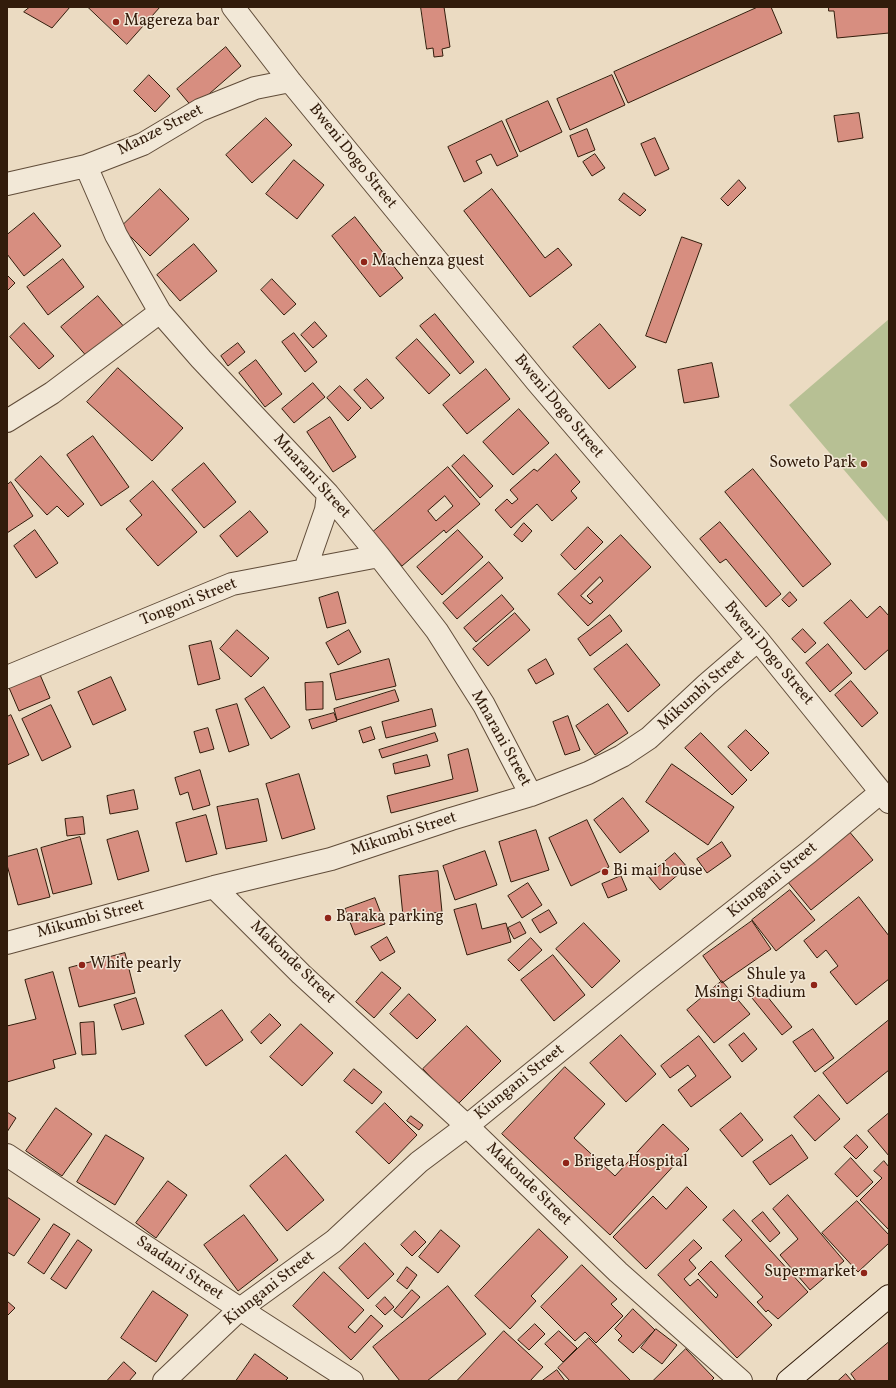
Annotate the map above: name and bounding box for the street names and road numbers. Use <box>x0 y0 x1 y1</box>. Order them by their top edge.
street label: Manze Street <box>115 101 207 161</box>
street label: Bweni Dogo Street <box>304 101 400 213</box>
street label: Bweni Dogo Street <box>509 351 607 463</box>
street label: Mnarani Street <box>268 431 354 523</box>
street label: Tongoni Street <box>138 575 240 631</box>
street label: Bweni Dogo Street <box>719 598 817 710</box>
street label: Mikumbi Street <box>655 647 749 735</box>
street label: Mnarani Street <box>466 688 534 790</box>
street label: Mikumbi Street <box>349 809 459 861</box>
street label: Kiungani Street <box>724 839 822 923</box>
street label: Mikumbi Street <box>35 896 147 944</box>
street label: Makonde Street <box>245 917 339 1009</box>
street label: Kiungani Street <box>471 1041 569 1125</box>
street label: Makonde Street <box>481 1139 575 1231</box>
street label: Saadani Street <box>132 1233 226 1305</box>
street label: Kiungani Street <box>221 1248 319 1330</box>

